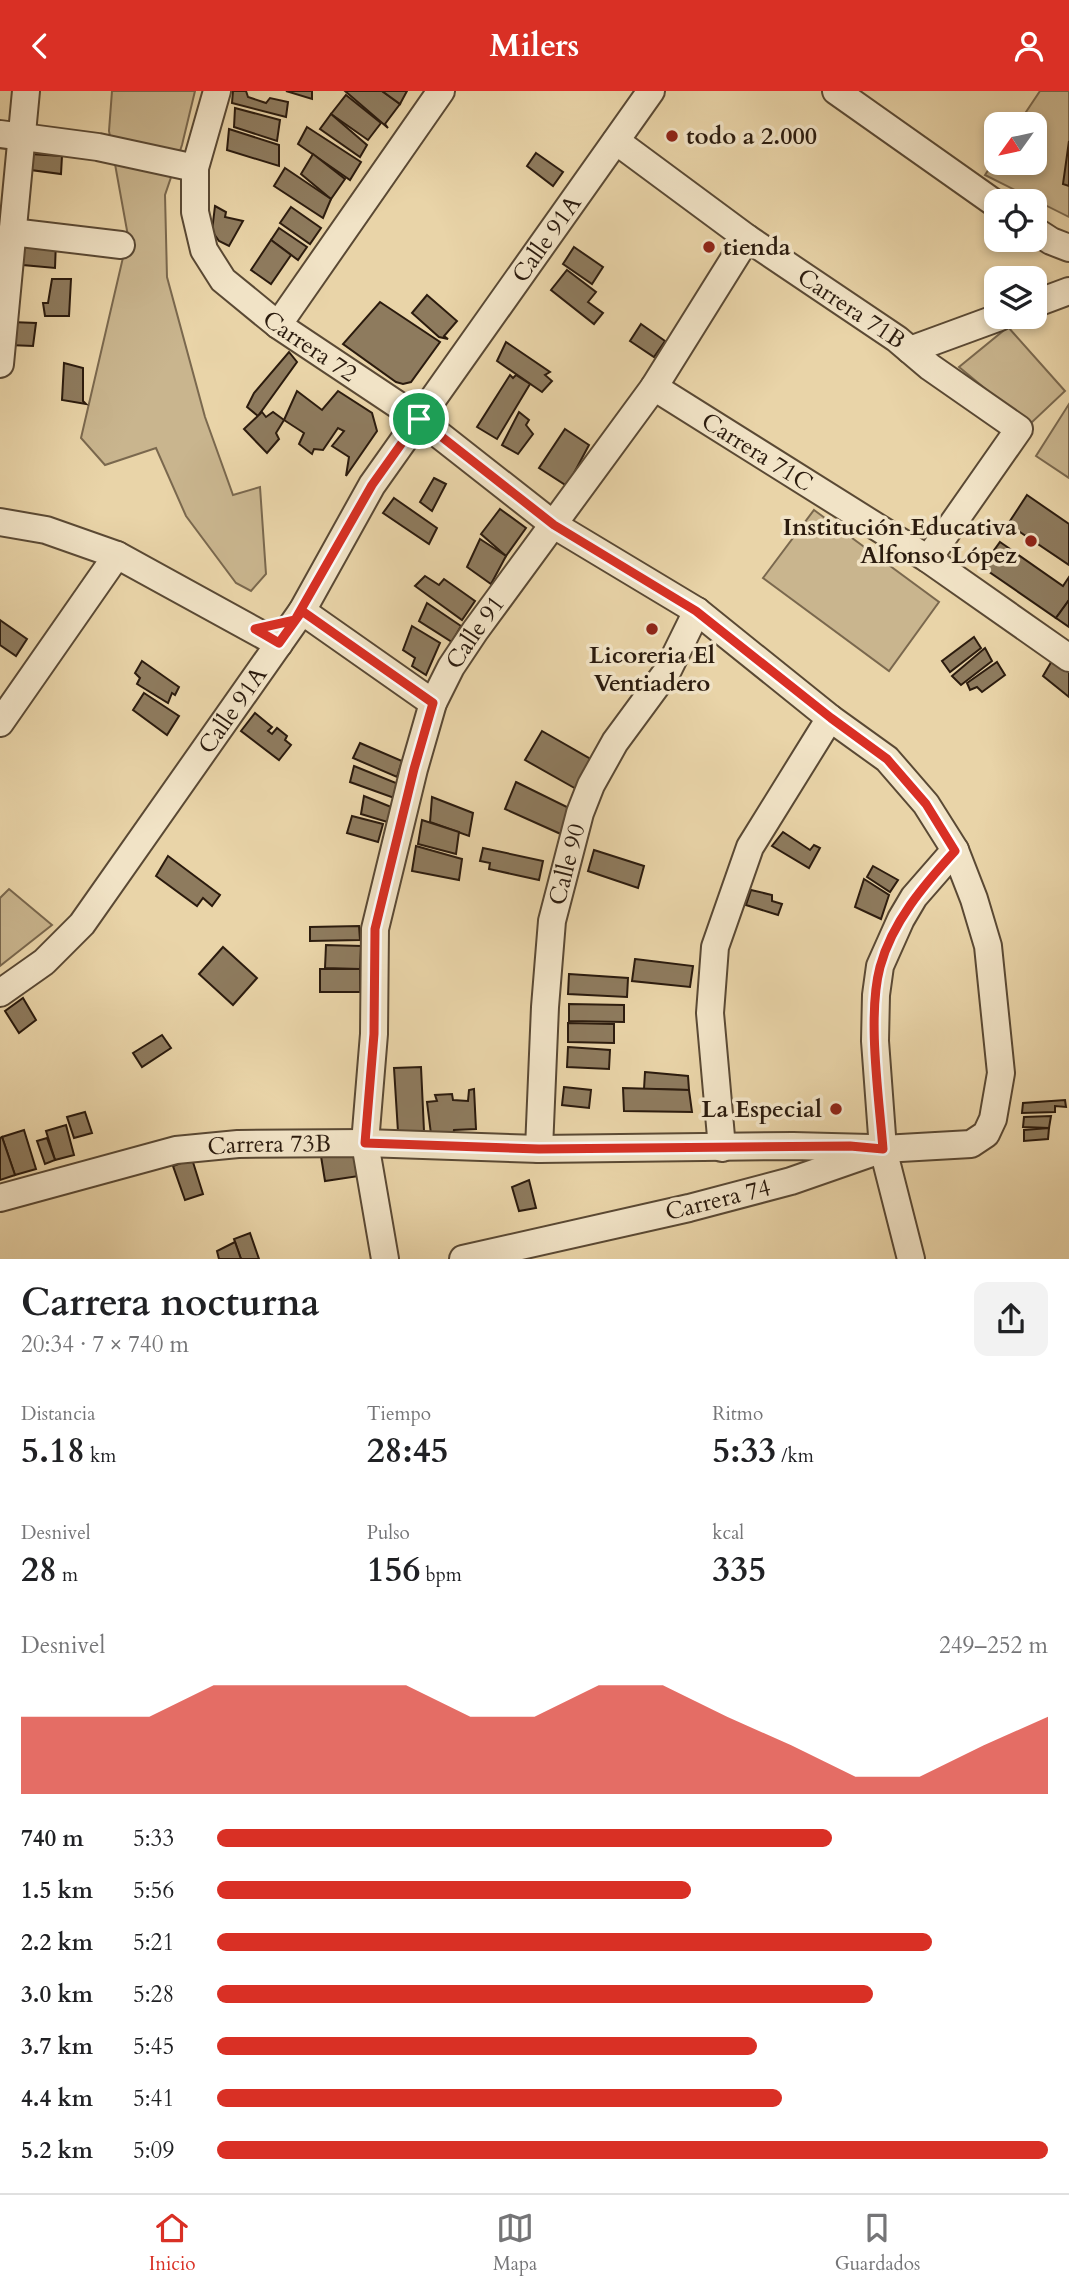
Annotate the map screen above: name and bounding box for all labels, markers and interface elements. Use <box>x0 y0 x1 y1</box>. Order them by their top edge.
text: Milers <box>490 24 579 68</box>
icon: back <box>21 27 59 65</box>
icon: person <box>1010 27 1048 65</box>
north arrow <box>984 112 1046 175</box>
map controls <box>984 112 1047 329</box>
place label: todo a 2.000 <box>686 120 817 153</box>
marker: todo a 2.000 <box>664 128 680 144</box>
street label: Calle 91A <box>504 188 589 289</box>
button: locate <box>984 189 1047 252</box>
place label: tienda <box>723 231 791 264</box>
marker: tienda <box>701 239 717 255</box>
street label: Carrera 71B <box>791 260 912 357</box>
button: layers <box>984 266 1047 329</box>
street label: Carrera 72 <box>256 302 364 390</box>
pin <box>389 389 449 449</box>
icon: arrive <box>400 400 438 438</box>
street label: Carrera 71C <box>695 404 819 499</box>
place label: Institución Educativa Alfonso López <box>783 511 1017 572</box>
marker: Institución Educativa Alfonso López <box>1023 533 1039 549</box>
street label: Calle 91 <box>438 589 512 675</box>
marker: Licoreria El Ventiadero <box>644 621 660 637</box>
place label: Licoreria El Ventiadero <box>589 639 715 700</box>
street label: Calle 91A <box>190 659 275 761</box>
street label: Calle 90 <box>540 820 593 909</box>
place label: La Especial <box>701 1093 822 1126</box>
marker: La Especial <box>828 1101 844 1117</box>
street label: Carrera 73B <box>206 1127 331 1163</box>
street label: Carrera 74 <box>662 1171 774 1229</box>
text: Carrera nocturna <box>21 1277 320 1329</box>
button: share <box>974 1282 1048 1356</box>
text: 20:34 · 7 × 740 m <box>21 1329 189 1360</box>
text: Distancia <box>21 1401 95 1427</box>
text: Tiempo <box>367 1401 431 1427</box>
text: Ritmo <box>712 1401 763 1427</box>
text: 5.18 <box>21 1427 85 1475</box>
text: 28:45 <box>367 1427 449 1475</box>
text: 5:33 <box>712 1427 776 1475</box>
text: km <box>85 1443 116 1469</box>
text: /km <box>776 1443 814 1469</box>
text: Desnivel <box>21 1520 91 1546</box>
text: Pulso <box>367 1520 410 1546</box>
text: kcal <box>712 1520 744 1546</box>
text: 28 <box>21 1546 57 1594</box>
text: 156 <box>367 1546 420 1594</box>
text: 335 <box>712 1546 766 1594</box>
text: m <box>57 1562 78 1588</box>
text: bpm <box>420 1562 462 1588</box>
text: Desnivel <box>21 1630 105 1661</box>
text: 249–252 m <box>939 1630 1048 1661</box>
text: 740 m <box>21 1823 84 1854</box>
text: 5:33 <box>133 1823 174 1854</box>
text: 1.5 km <box>21 1875 93 1906</box>
text: 5:56 <box>133 1875 174 1906</box>
text: 2.2 km <box>21 1927 93 1958</box>
text: 5:21 <box>133 1927 174 1958</box>
text: 3.0 km <box>21 1979 93 2010</box>
text: 5:28 <box>133 1979 174 2010</box>
text: 3.7 km <box>21 2031 93 2062</box>
text: 5:45 <box>133 2031 174 2062</box>
text: 4.4 km <box>21 2083 93 2114</box>
text: 5:41 <box>133 2083 174 2114</box>
text: 5.2 km <box>21 2135 93 2166</box>
text: 5:09 <box>133 2135 174 2166</box>
tab: Inicio <box>149 2209 196 2277</box>
tab: Mapa <box>493 2209 537 2277</box>
tab: Guardados <box>835 2209 920 2277</box>

